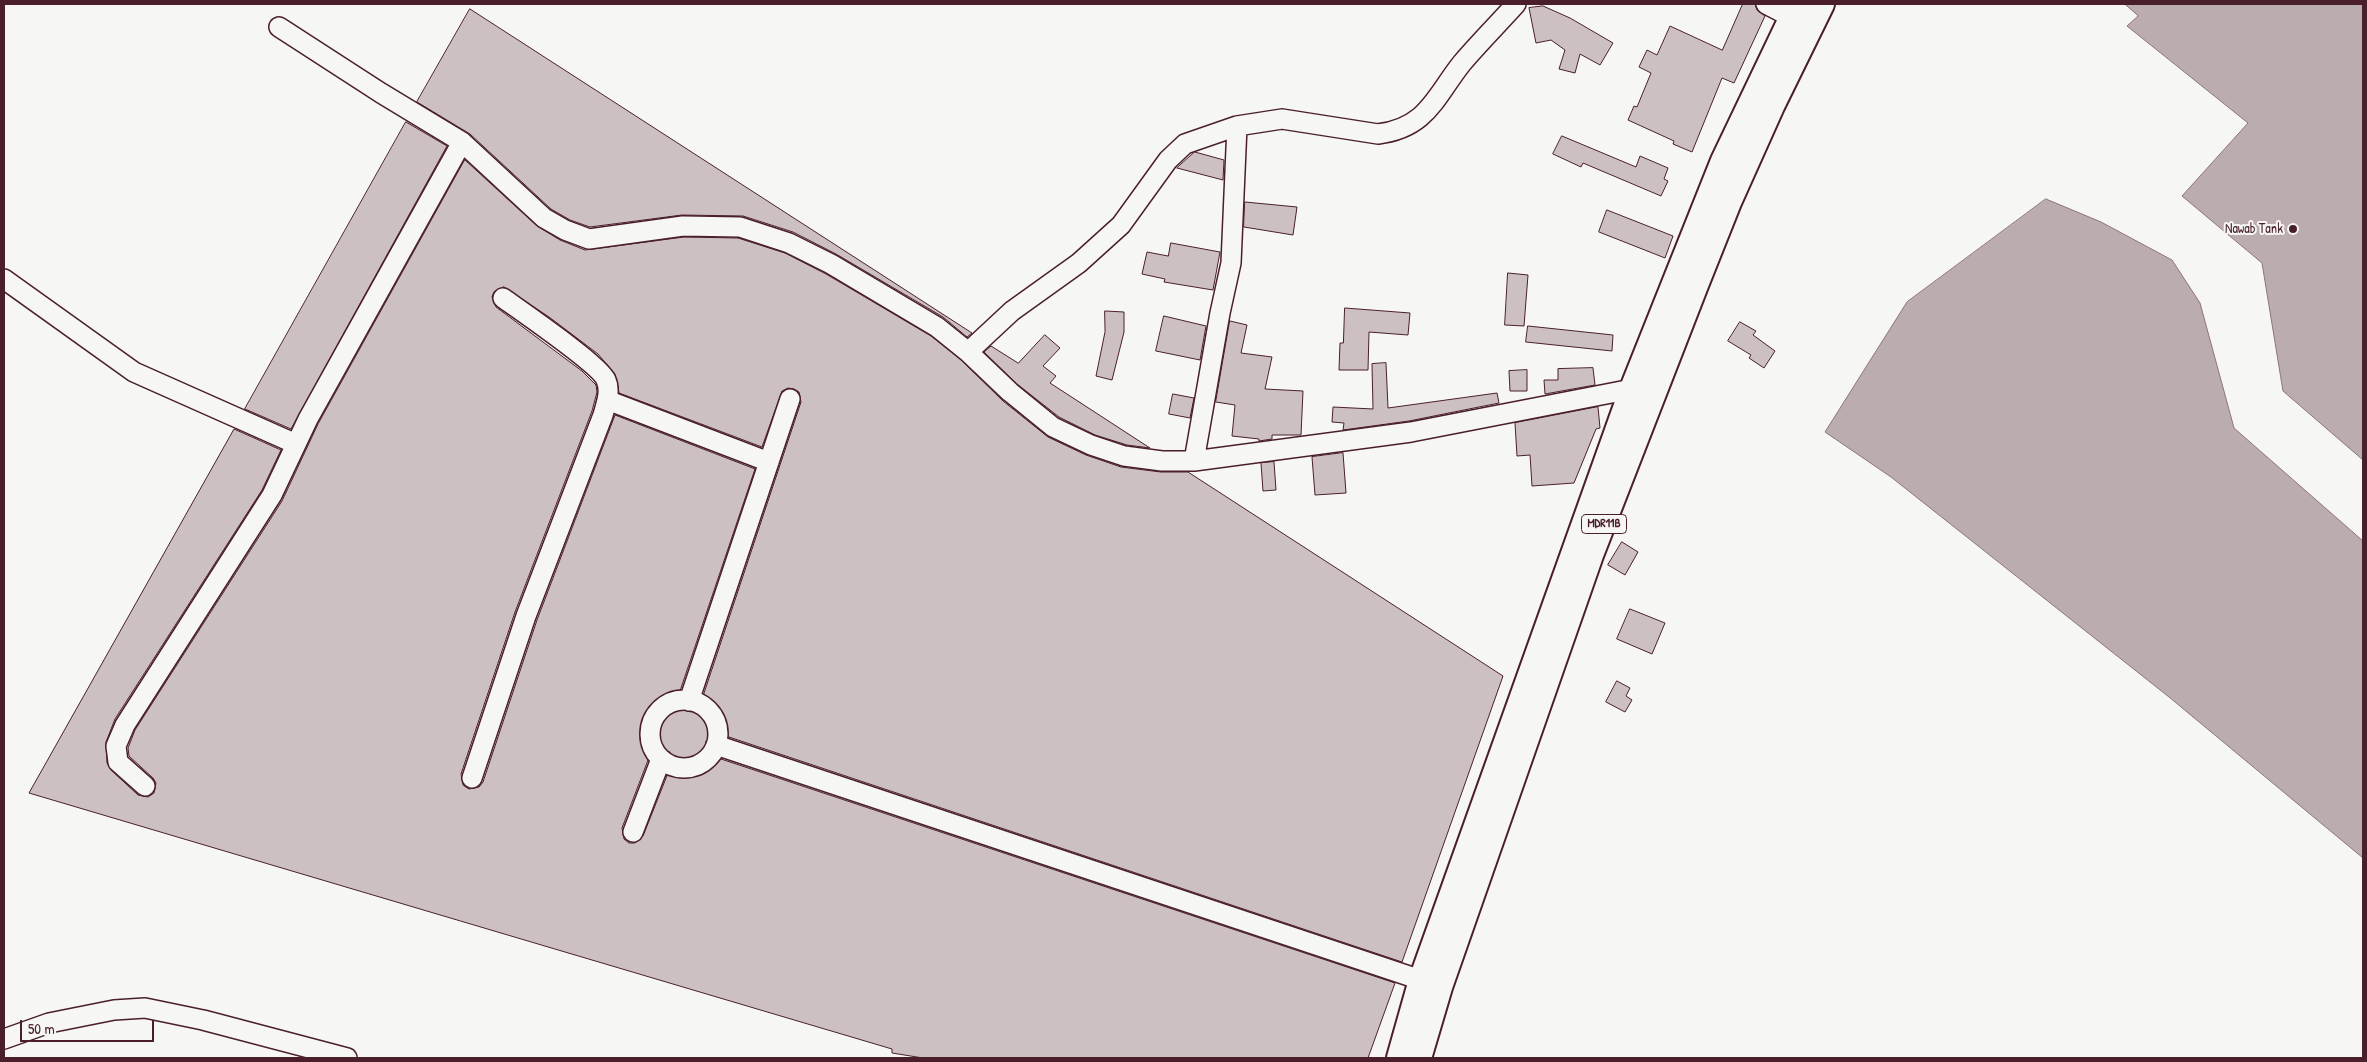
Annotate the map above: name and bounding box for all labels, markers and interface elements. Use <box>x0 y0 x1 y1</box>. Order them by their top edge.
place label: Nawab Tank <box>2225 221 2283 237</box>
marker: Nawab Tank <box>2287 223 2299 235</box>
road number: MDR11B <box>1582 514 1626 534</box>
scale bar <box>22 1010 156 1042</box>
text: 50 m <box>28 1018 55 1039</box>

